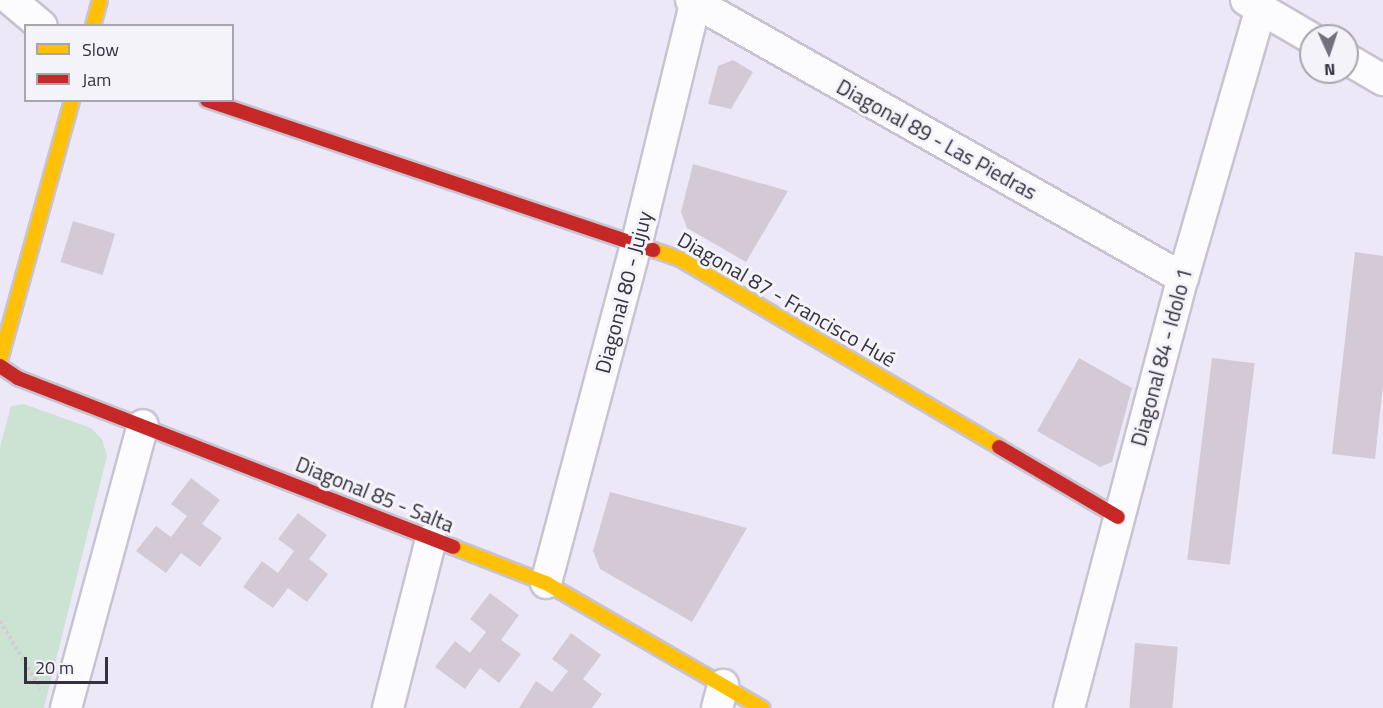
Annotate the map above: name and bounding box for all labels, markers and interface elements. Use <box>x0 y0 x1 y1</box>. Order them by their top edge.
legend <box>24 24 234 102</box>
north arrow <box>1299 24 1359 84</box>
text: Slow <box>82 36 119 63</box>
text: N <box>1324 58 1336 82</box>
text: Jam <box>82 66 111 93</box>
street label: Diagonal 89 - Las Piedras <box>832 73 1042 205</box>
street label: Diagonal 80 - Jujuy <box>589 208 657 376</box>
street label: Diagonal 87 - Francisco Hué <box>673 226 901 372</box>
street label: Diagonal 84 - Idolo 1 <box>1125 265 1197 449</box>
street label: Diagonal 85 - Salta <box>292 451 458 537</box>
scale bar <box>27 645 111 683</box>
text: 20 m <box>35 654 74 681</box>

